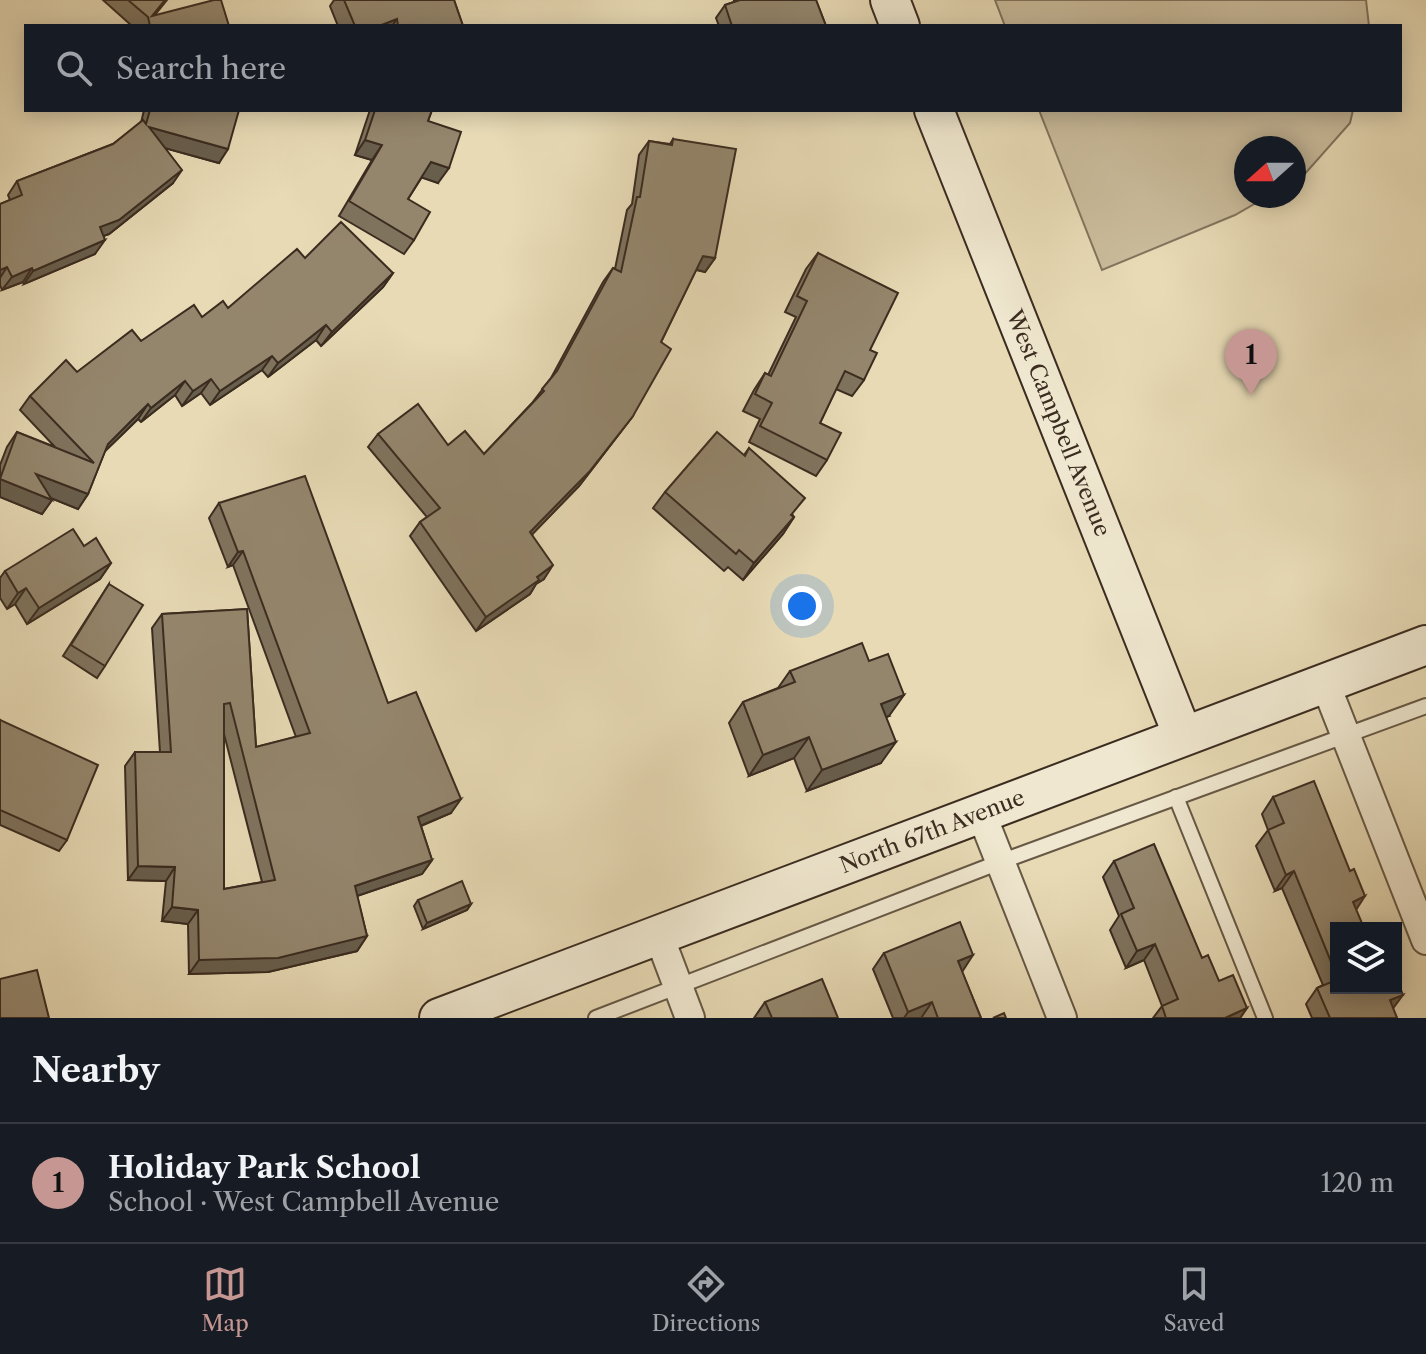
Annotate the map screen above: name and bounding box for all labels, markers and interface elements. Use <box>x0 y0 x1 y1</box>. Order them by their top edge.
search box <box>24 24 1402 112</box>
icon: search <box>52 46 96 90</box>
text: Search here <box>116 50 286 87</box>
north arrow <box>1234 136 1306 208</box>
street label: West Campbell Avenue <box>1000 305 1116 540</box>
pin: 1 <box>1225 329 1277 395</box>
your location <box>782 586 822 626</box>
street label: North 67th Avenue <box>836 784 1028 879</box>
map controls <box>1330 922 1402 994</box>
button: layers <box>1330 922 1402 994</box>
text: Nearby <box>32 1049 160 1091</box>
text: Holiday Park School <box>108 1149 421 1186</box>
text: 1 <box>52 1167 64 1199</box>
text: 120 m <box>1320 1167 1394 1199</box>
text: School · West Campbell Avenue <box>108 1186 499 1218</box>
tab: Map <box>201 1262 249 1337</box>
tab: Directions <box>652 1262 760 1337</box>
tab: Saved <box>1163 1262 1224 1337</box>

